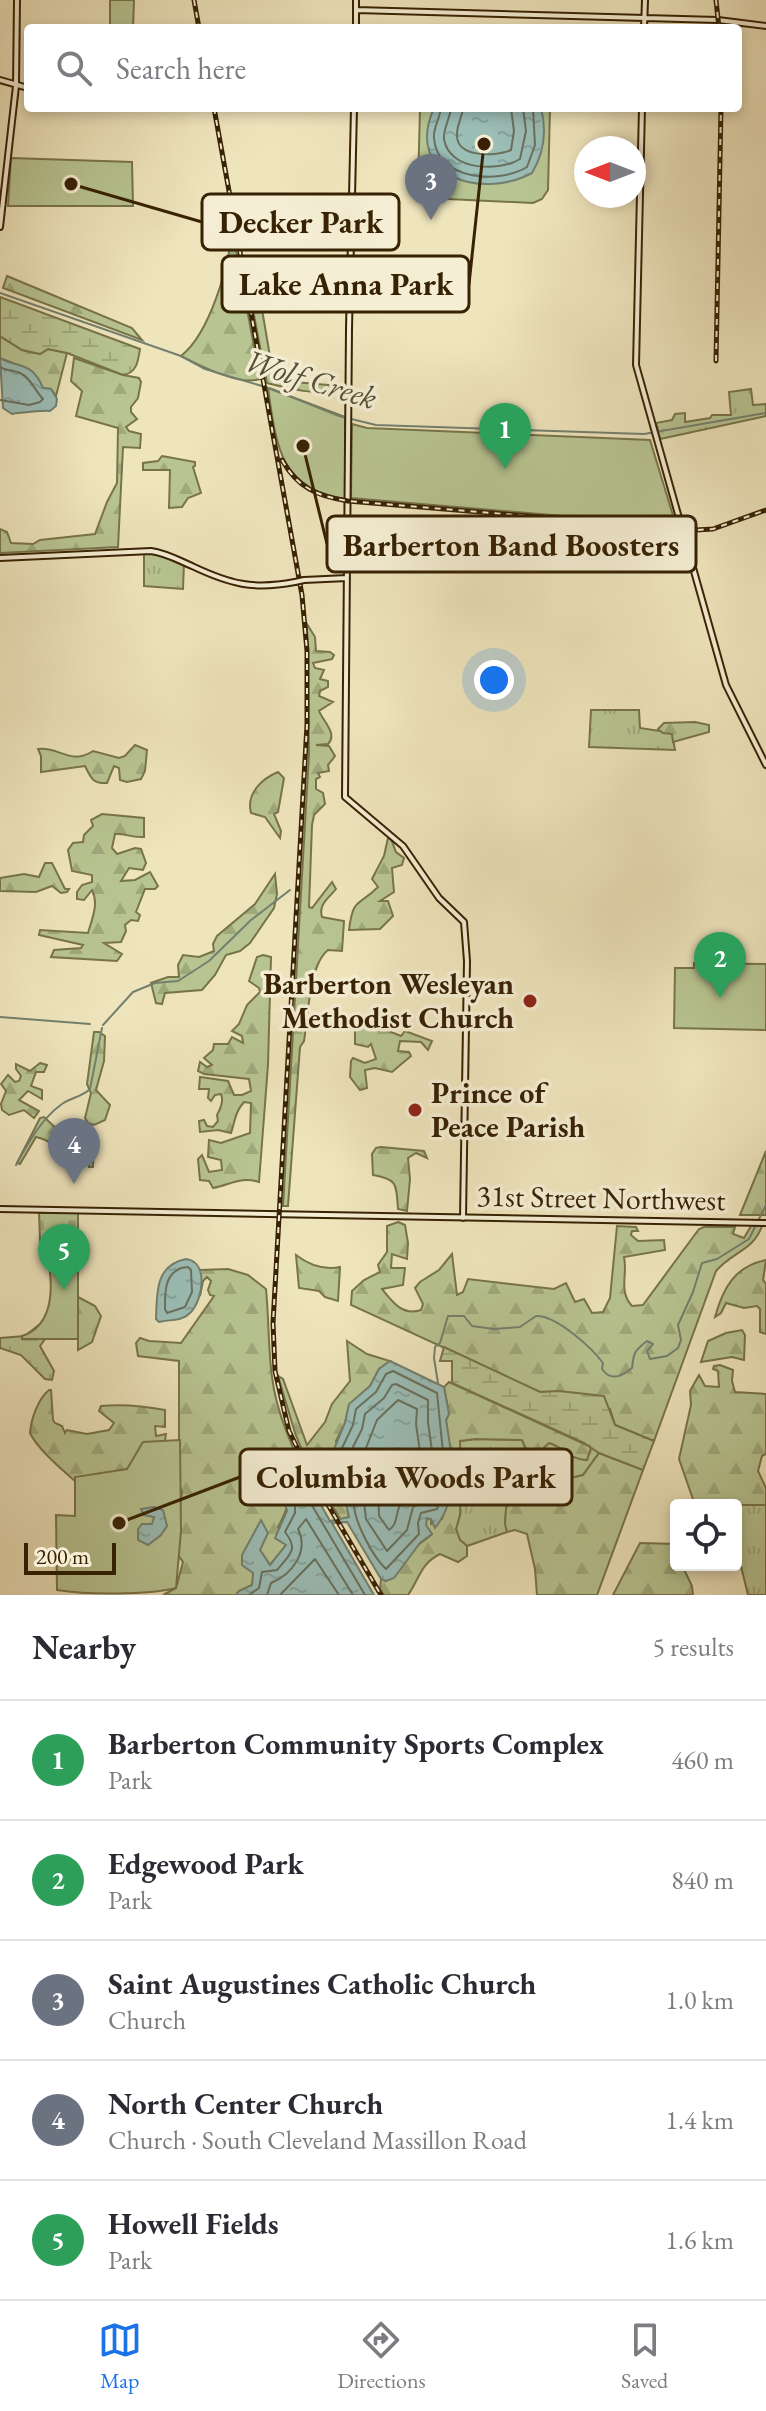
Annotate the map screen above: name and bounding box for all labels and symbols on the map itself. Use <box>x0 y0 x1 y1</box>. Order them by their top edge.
north arrow <box>574 136 646 208</box>
pin: 3 <box>405 154 457 220</box>
callout: Decker Park <box>202 194 399 250</box>
text: Decker Park <box>218 201 384 243</box>
callout: Lake Anna Park <box>222 256 469 312</box>
text: Lake Anna Park <box>239 263 454 305</box>
water label: Wolf Creek <box>240 339 383 419</box>
pin: 1 <box>479 403 531 469</box>
callout: Barberton Band Boosters <box>327 516 696 572</box>
text: Barberton Band Boosters <box>343 524 679 566</box>
your location <box>474 660 514 700</box>
pin: 2 <box>694 932 746 998</box>
place label: Barberton Wesleyan Methodist Church <box>263 964 514 1037</box>
marker: Barberton Wesleyan Methodist Church <box>521 992 539 1010</box>
place label: Prince of Peace Parish <box>431 1073 585 1146</box>
marker: Prince of Peace Parish <box>406 1101 424 1119</box>
pin: 4 <box>48 1118 100 1184</box>
street label: 31st Street Northwest <box>476 1176 726 1219</box>
pin: 5 <box>38 1224 90 1290</box>
callout: Columbia Woods Park <box>240 1449 572 1505</box>
text: Columbia Woods Park <box>256 1456 556 1498</box>
scale bar <box>24 1539 116 1575</box>

